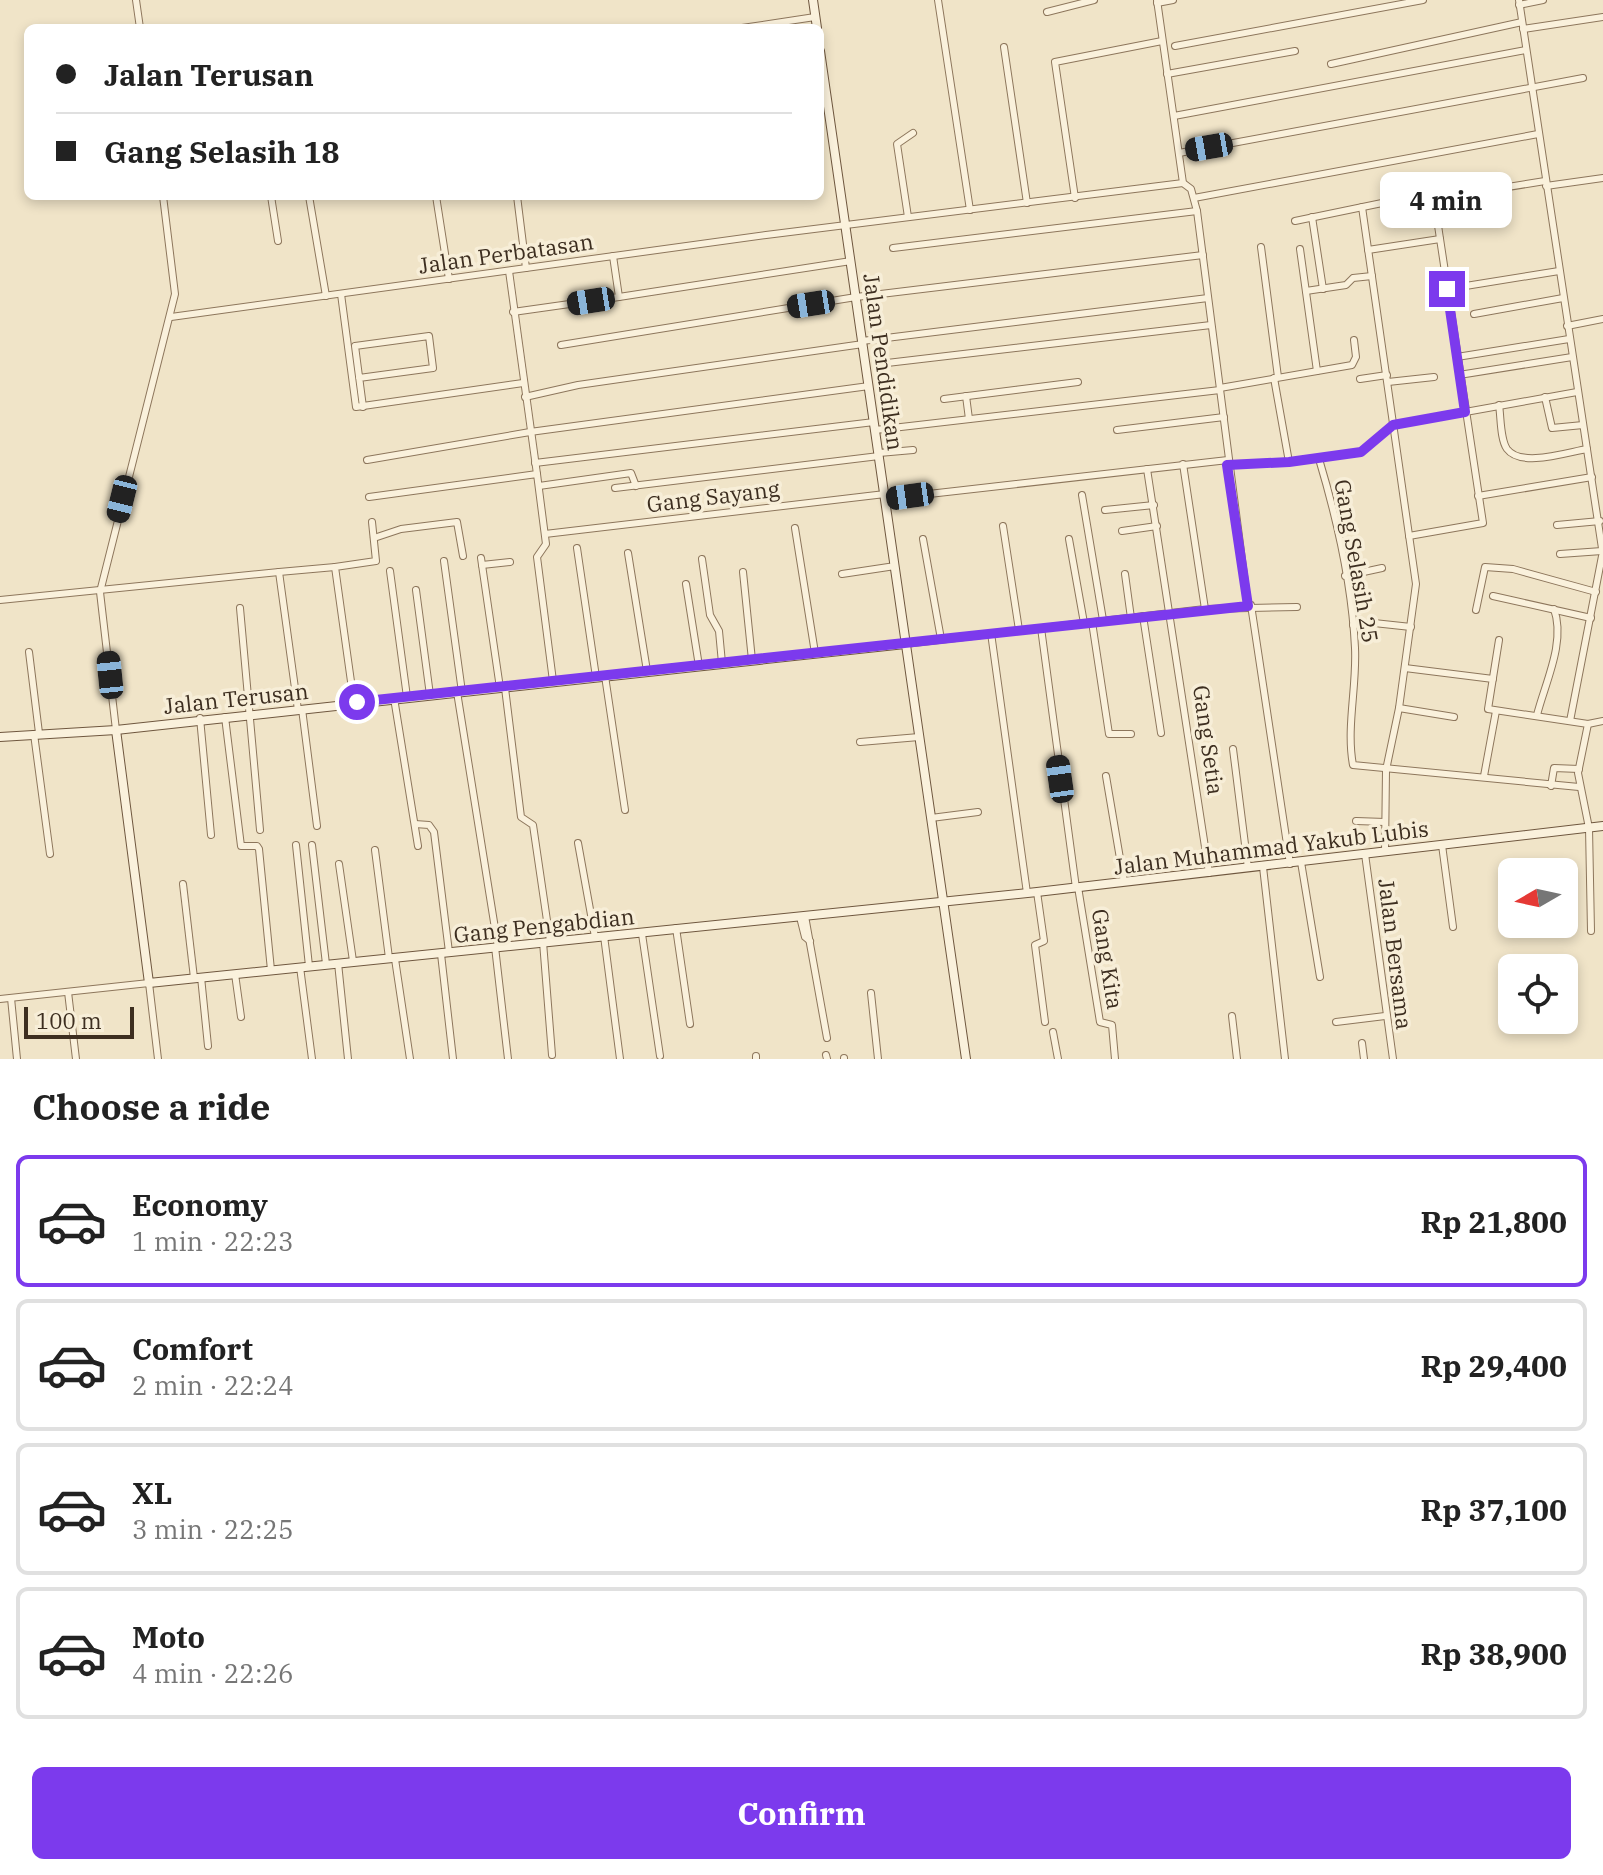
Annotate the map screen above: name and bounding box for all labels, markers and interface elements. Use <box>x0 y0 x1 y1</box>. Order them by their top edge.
text: Jalan Terusan <box>104 55 314 94</box>
car <box>1183 131 1235 163</box>
text: Gang Selasih 18 <box>104 132 339 171</box>
callout: 4 min <box>1381 173 1513 229</box>
text: 4 min <box>1410 183 1482 217</box>
street label: Jalan Perbatasan <box>417 226 595 280</box>
route end <box>1429 271 1465 307</box>
street label: Jalan Pendidikan <box>857 272 911 452</box>
car <box>565 285 617 317</box>
car <box>785 288 837 320</box>
car <box>105 473 139 525</box>
street label: Gang Sayang <box>645 473 781 519</box>
street label: Gang Selasih 25 <box>1328 477 1386 645</box>
car <box>885 481 935 511</box>
car <box>96 650 124 700</box>
street label: Jalan Terusan <box>162 676 310 720</box>
street label: Gang Setia <box>1187 683 1231 797</box>
route start <box>339 684 375 720</box>
car <box>1045 754 1075 804</box>
street label: Jalan Muhammad Yakub Lubis <box>1112 813 1430 881</box>
north arrow <box>1498 858 1578 938</box>
map controls <box>1498 858 1578 1034</box>
street label: Jalan Bersama <box>1372 877 1420 1031</box>
street label: Gang Pengabdian <box>452 901 636 949</box>
street label: Gang Kita <box>1086 907 1130 1011</box>
button: locate <box>1498 954 1578 1034</box>
scale bar <box>24 1003 134 1039</box>
text: 100 m <box>36 1006 102 1035</box>
text: Choose a ride <box>32 1083 271 1130</box>
icon: car <box>36 1185 108 1257</box>
text: Economy <box>132 1185 268 1224</box>
text: Rp 21,800 <box>1421 1202 1567 1241</box>
text: 1 min · 22:23 <box>132 1224 294 1258</box>
icon: car <box>36 1329 108 1401</box>
text: Comfort <box>132 1329 253 1368</box>
text: Rp 29,400 <box>1421 1346 1567 1385</box>
text: 2 min · 22:24 <box>132 1368 294 1402</box>
icon: car <box>36 1473 108 1545</box>
text: XL <box>132 1473 172 1512</box>
text: Rp 37,100 <box>1421 1490 1567 1529</box>
text: 3 min · 22:25 <box>132 1512 294 1546</box>
icon: car <box>36 1617 108 1689</box>
text: Moto <box>132 1617 205 1656</box>
text: Rp 38,900 <box>1421 1634 1567 1673</box>
text: 4 min · 22:26 <box>132 1656 294 1690</box>
button: Confirm <box>32 1767 1571 1859</box>

